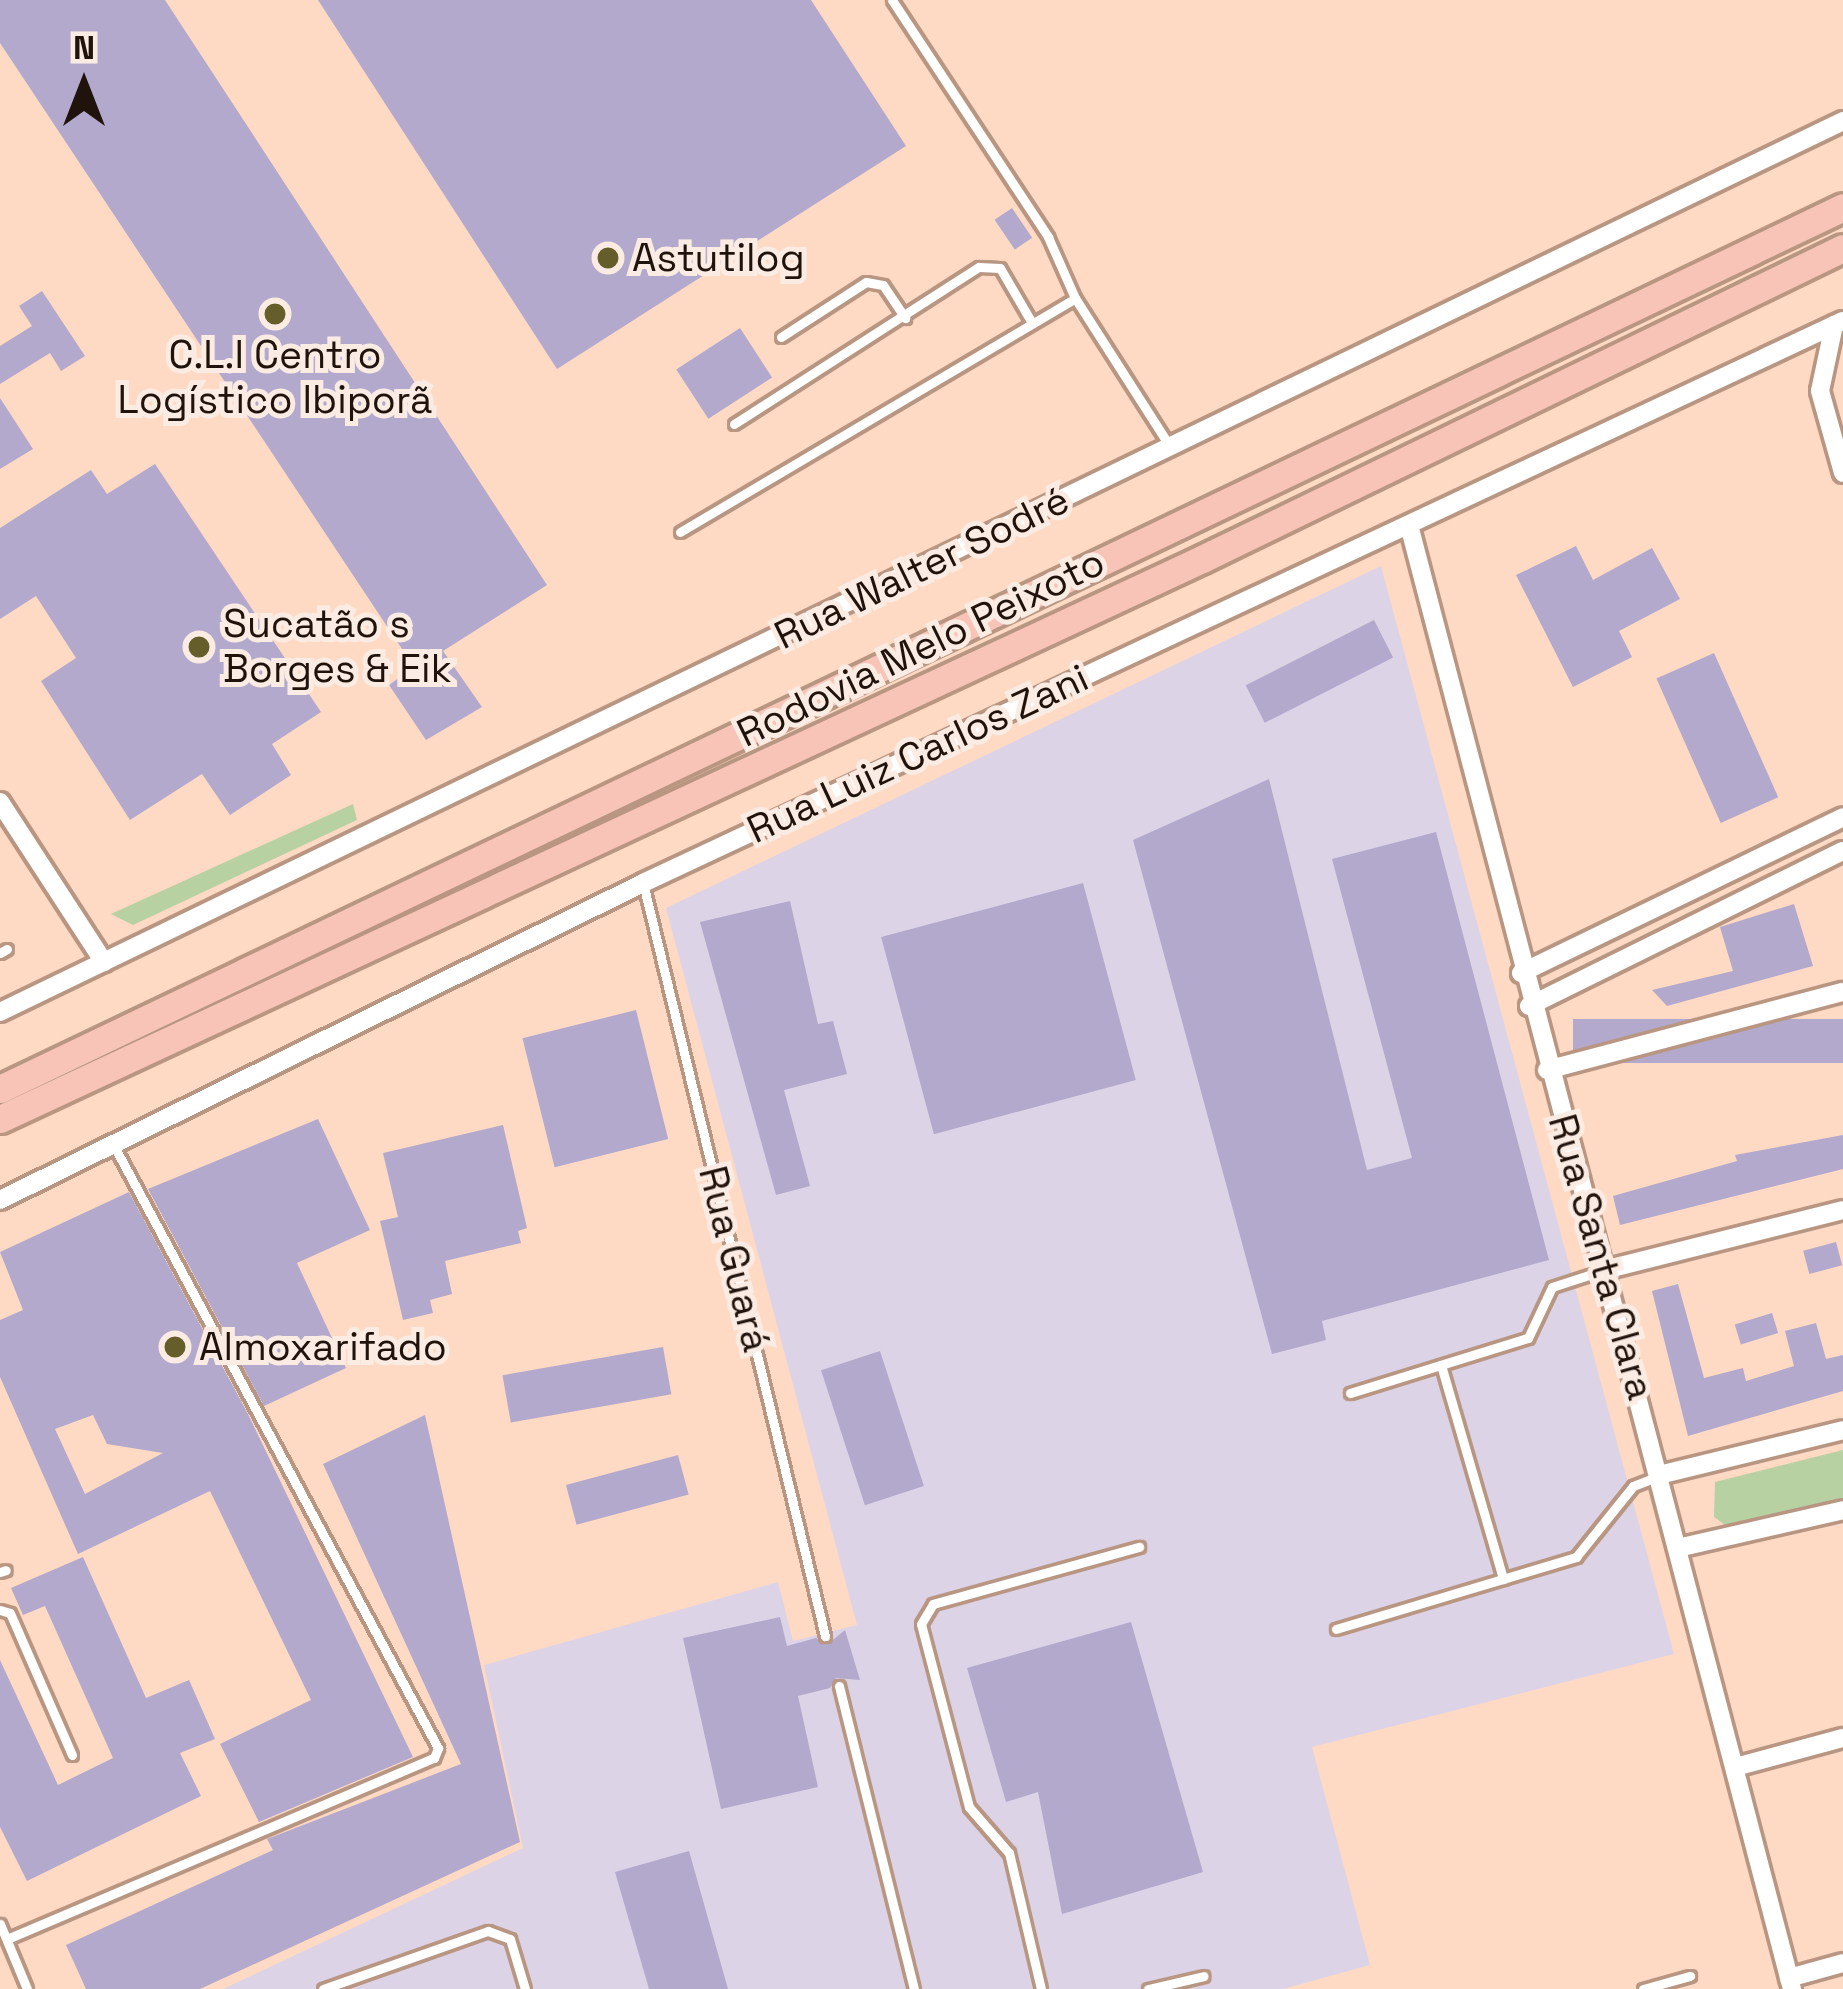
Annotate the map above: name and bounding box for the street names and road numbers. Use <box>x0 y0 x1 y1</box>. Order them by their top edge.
street label: Rua Walter Sodré <box>767 476 1077 660</box>
street label: Rodovia Melo Peixoto <box>730 539 1112 757</box>
street label: Rua Luiz Carlos Zani <box>740 654 1096 854</box>
street label: Rua Santa Clara <box>1538 1109 1664 1405</box>
street label: Rua Guará <box>688 1161 780 1357</box>

